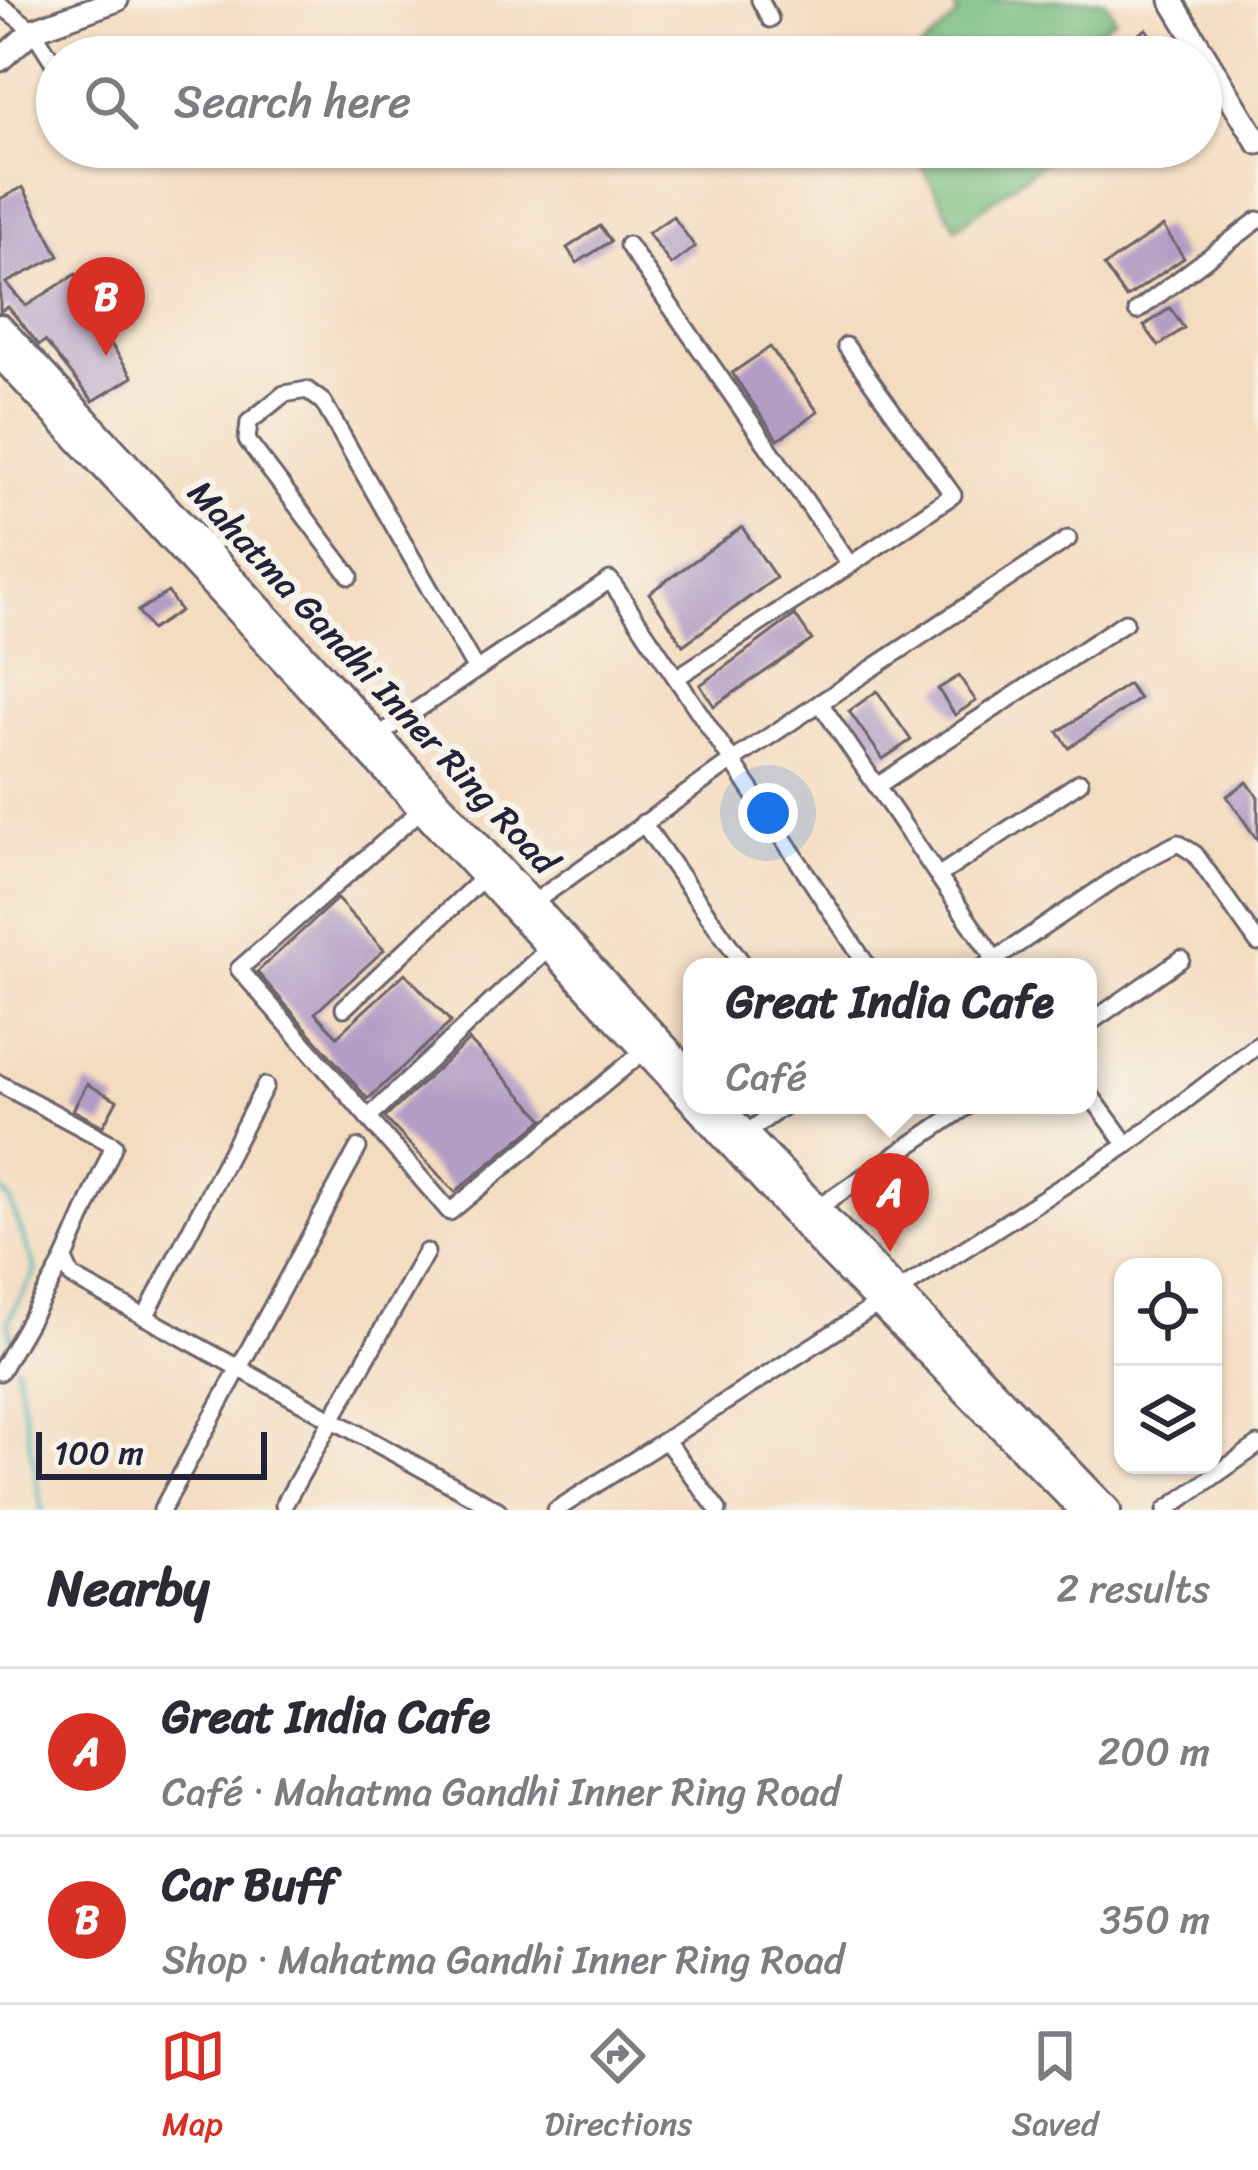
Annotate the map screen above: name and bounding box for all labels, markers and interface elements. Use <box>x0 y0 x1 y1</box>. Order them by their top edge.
search box <box>36 36 1222 168</box>
text: Search here <box>174 62 411 142</box>
icon: search <box>78 69 144 135</box>
pin: B <box>67 257 145 356</box>
street label: Mahatma Gandhi Inner Ring Road <box>171 464 576 891</box>
your location <box>738 783 798 843</box>
popup <box>683 958 1097 1114</box>
text: Great India Cafe <box>726 962 1054 1042</box>
text: Café <box>726 1042 807 1111</box>
pin: A <box>851 1153 929 1252</box>
map controls <box>1114 1258 1222 1474</box>
button: locate <box>1114 1258 1222 1366</box>
button: layers <box>1114 1366 1222 1474</box>
text: 100 m <box>54 1424 144 1482</box>
scale bar <box>36 1426 267 1479</box>
text: Nearby <box>48 1543 209 1633</box>
text: 2 results <box>1056 1554 1210 1623</box>
text: Great India Cafe <box>162 1677 490 1757</box>
text: A <box>74 1717 100 1786</box>
text: 200 m <box>1098 1717 1210 1786</box>
text: Café · Mahatma Gandhi Inner Ring Road <box>162 1757 840 1826</box>
text: Car Buff <box>162 1845 336 1925</box>
text: B <box>75 1885 99 1954</box>
text: 350 m <box>1100 1885 1210 1954</box>
text: Shop · Mahatma Gandhi Inner Ring Road <box>162 1925 844 1994</box>
tab: Map <box>160 2023 226 2153</box>
tab: Directions <box>545 2023 692 2153</box>
tab: Saved <box>1011 2023 1098 2153</box>

